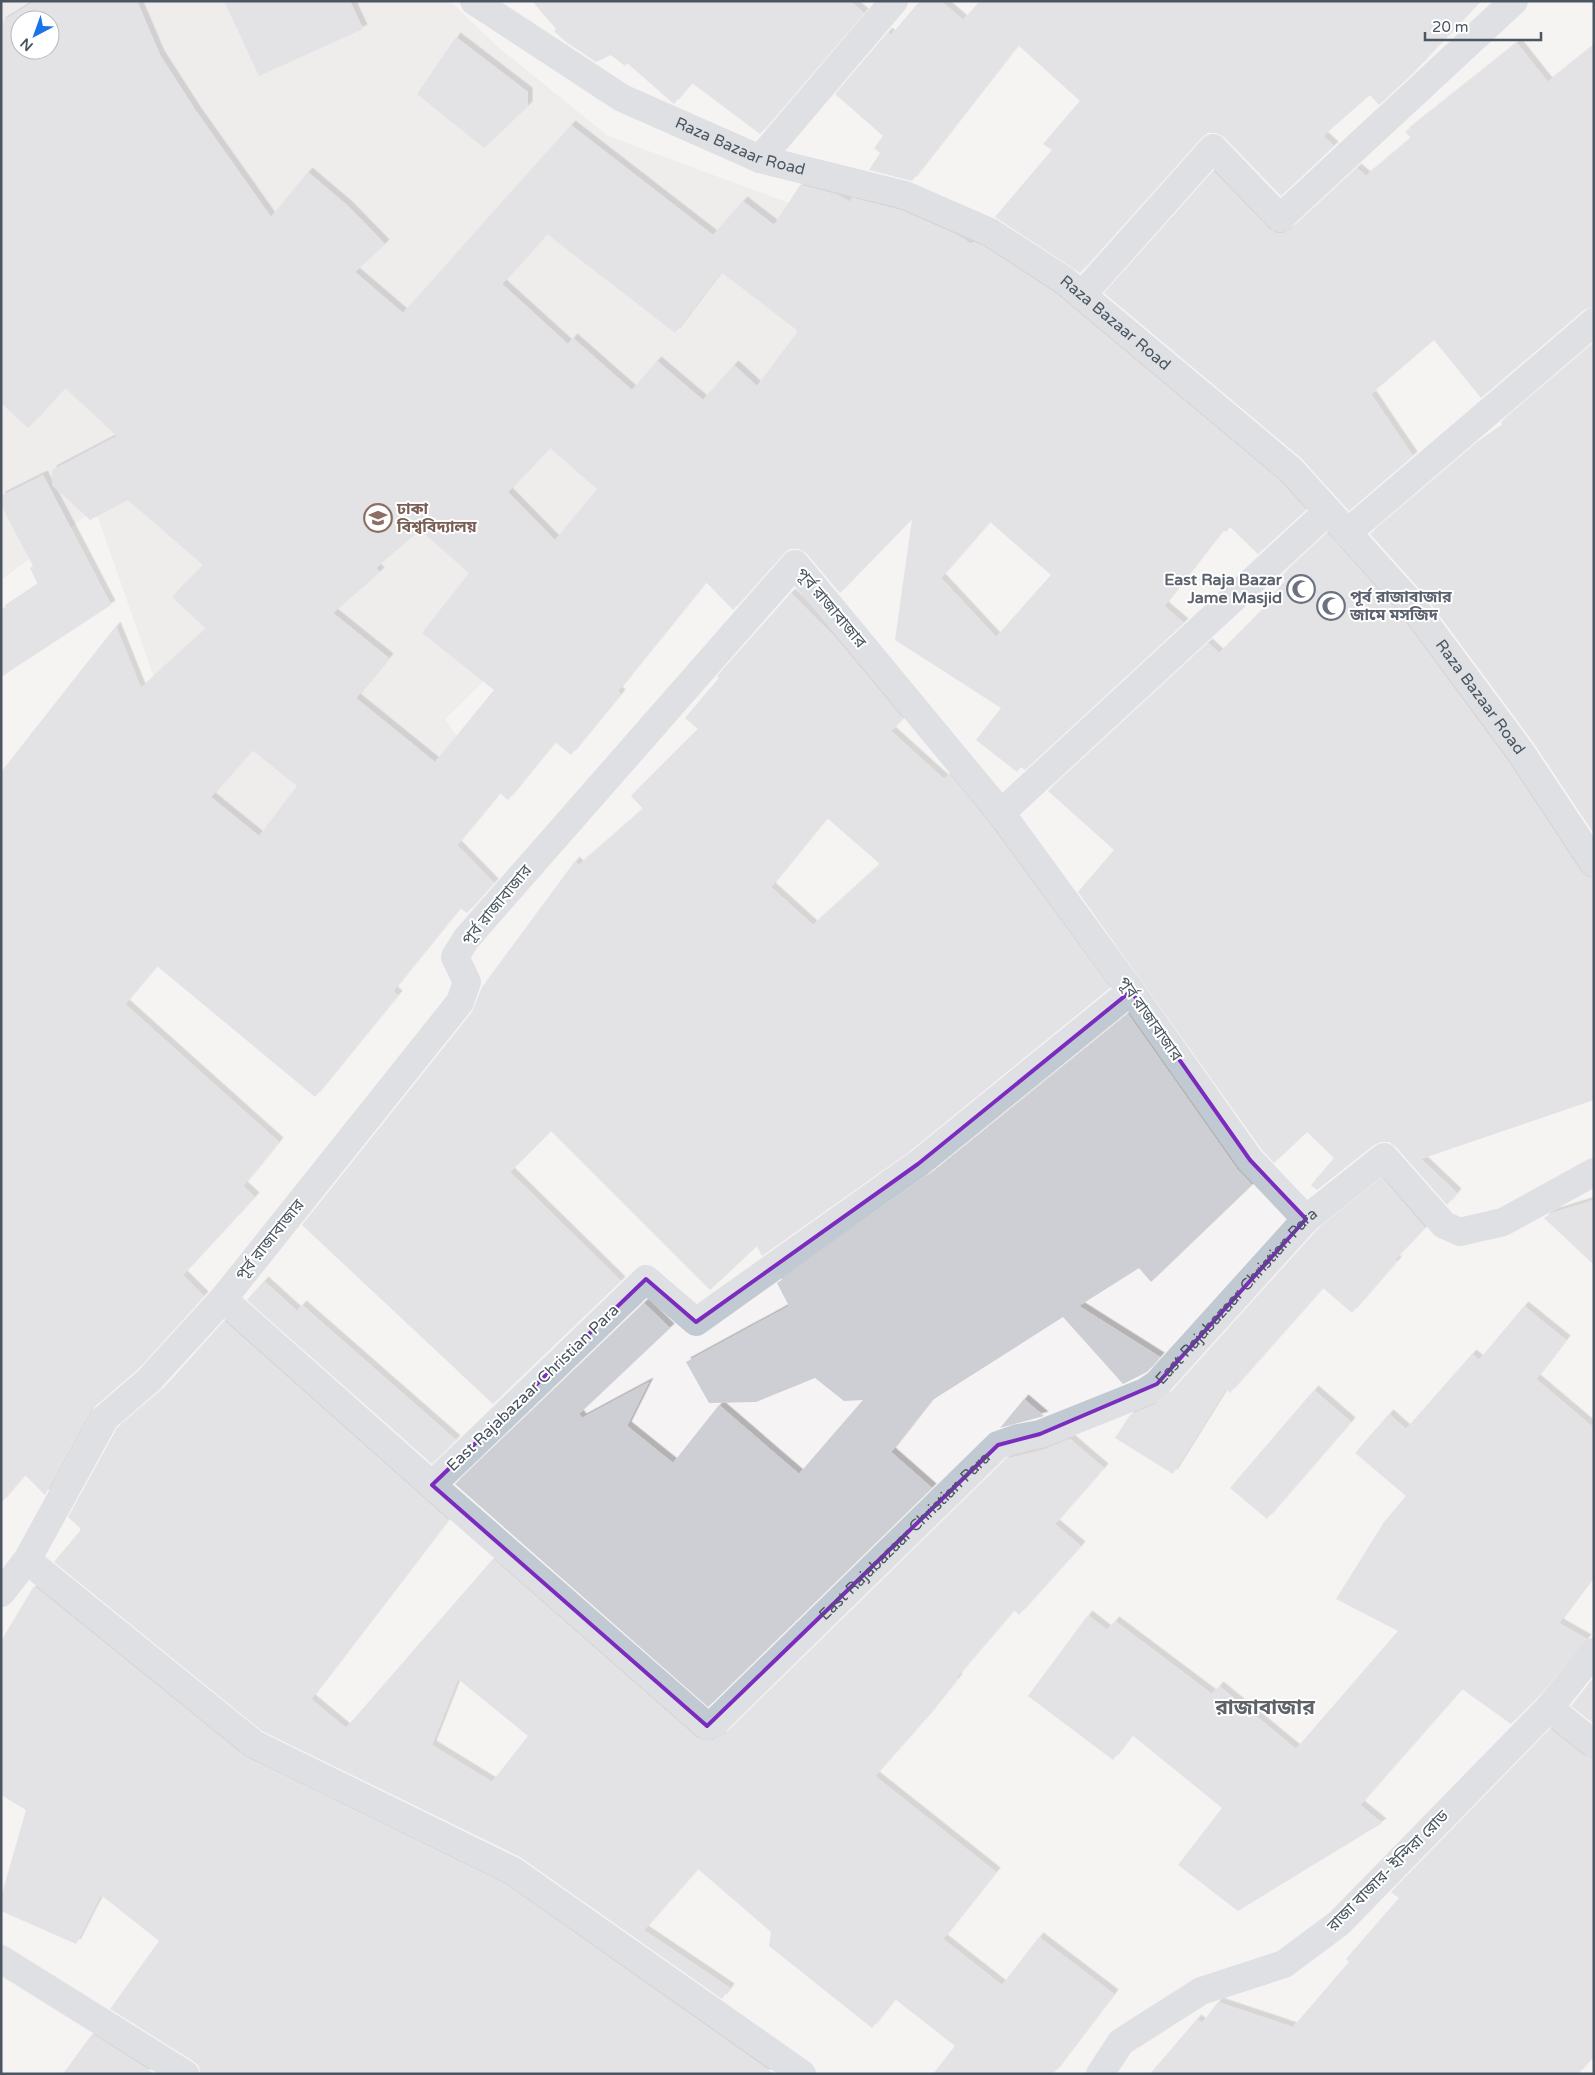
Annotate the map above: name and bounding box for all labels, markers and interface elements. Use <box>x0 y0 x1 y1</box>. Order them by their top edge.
north arrow <box>10 10 60 60</box>
scale bar <box>1425 10 1541 42</box>
text: 20 m <box>1432 18 1469 36</box>
text: N <box>17 34 37 55</box>
street label: Raza Bazaar Road <box>672 113 807 180</box>
street label: Raza Bazaar Road <box>1056 271 1175 375</box>
place label: ঢাকা বিশ্ববিদ্যালয় <box>396 499 478 537</box>
school or university icon: ঢাকা বিশ্ববিদ্যালয় <box>363 503 393 533</box>
street label: পূর্ব রাজাবাজার <box>792 564 871 652</box>
place label: East Raja Bazar Jame Masjid <box>1164 570 1283 608</box>
mosque icon: East Raja Bazar Jame Masjid <box>1286 574 1316 604</box>
place label: পূর্ব রাজাবাজার জামে মসজিদ <box>1349 587 1452 625</box>
mosque icon: পূর্ব রাজাবাজার জামে মসজিদ <box>1316 591 1346 621</box>
street label: Raza Bazaar Road <box>1431 636 1529 759</box>
street label: পূর্ব রাজাবাজার <box>458 861 537 949</box>
street label: পূর্ব রাজাবাজার <box>1114 973 1187 1065</box>
street label: পূর্ব রাজাবাজার <box>231 1195 309 1285</box>
street label: East Rajabazaar Christian Para <box>1151 1204 1322 1389</box>
street label: East Rajabazaar Christian Para <box>443 1300 623 1476</box>
street label: East Rajabazaar Christian Para <box>815 1448 995 1625</box>
district label: রাজাবাজার <box>1214 1695 1315 1720</box>
street label: রাজা বাজার- ইন্দিরা রোড <box>1322 1806 1453 1937</box>

